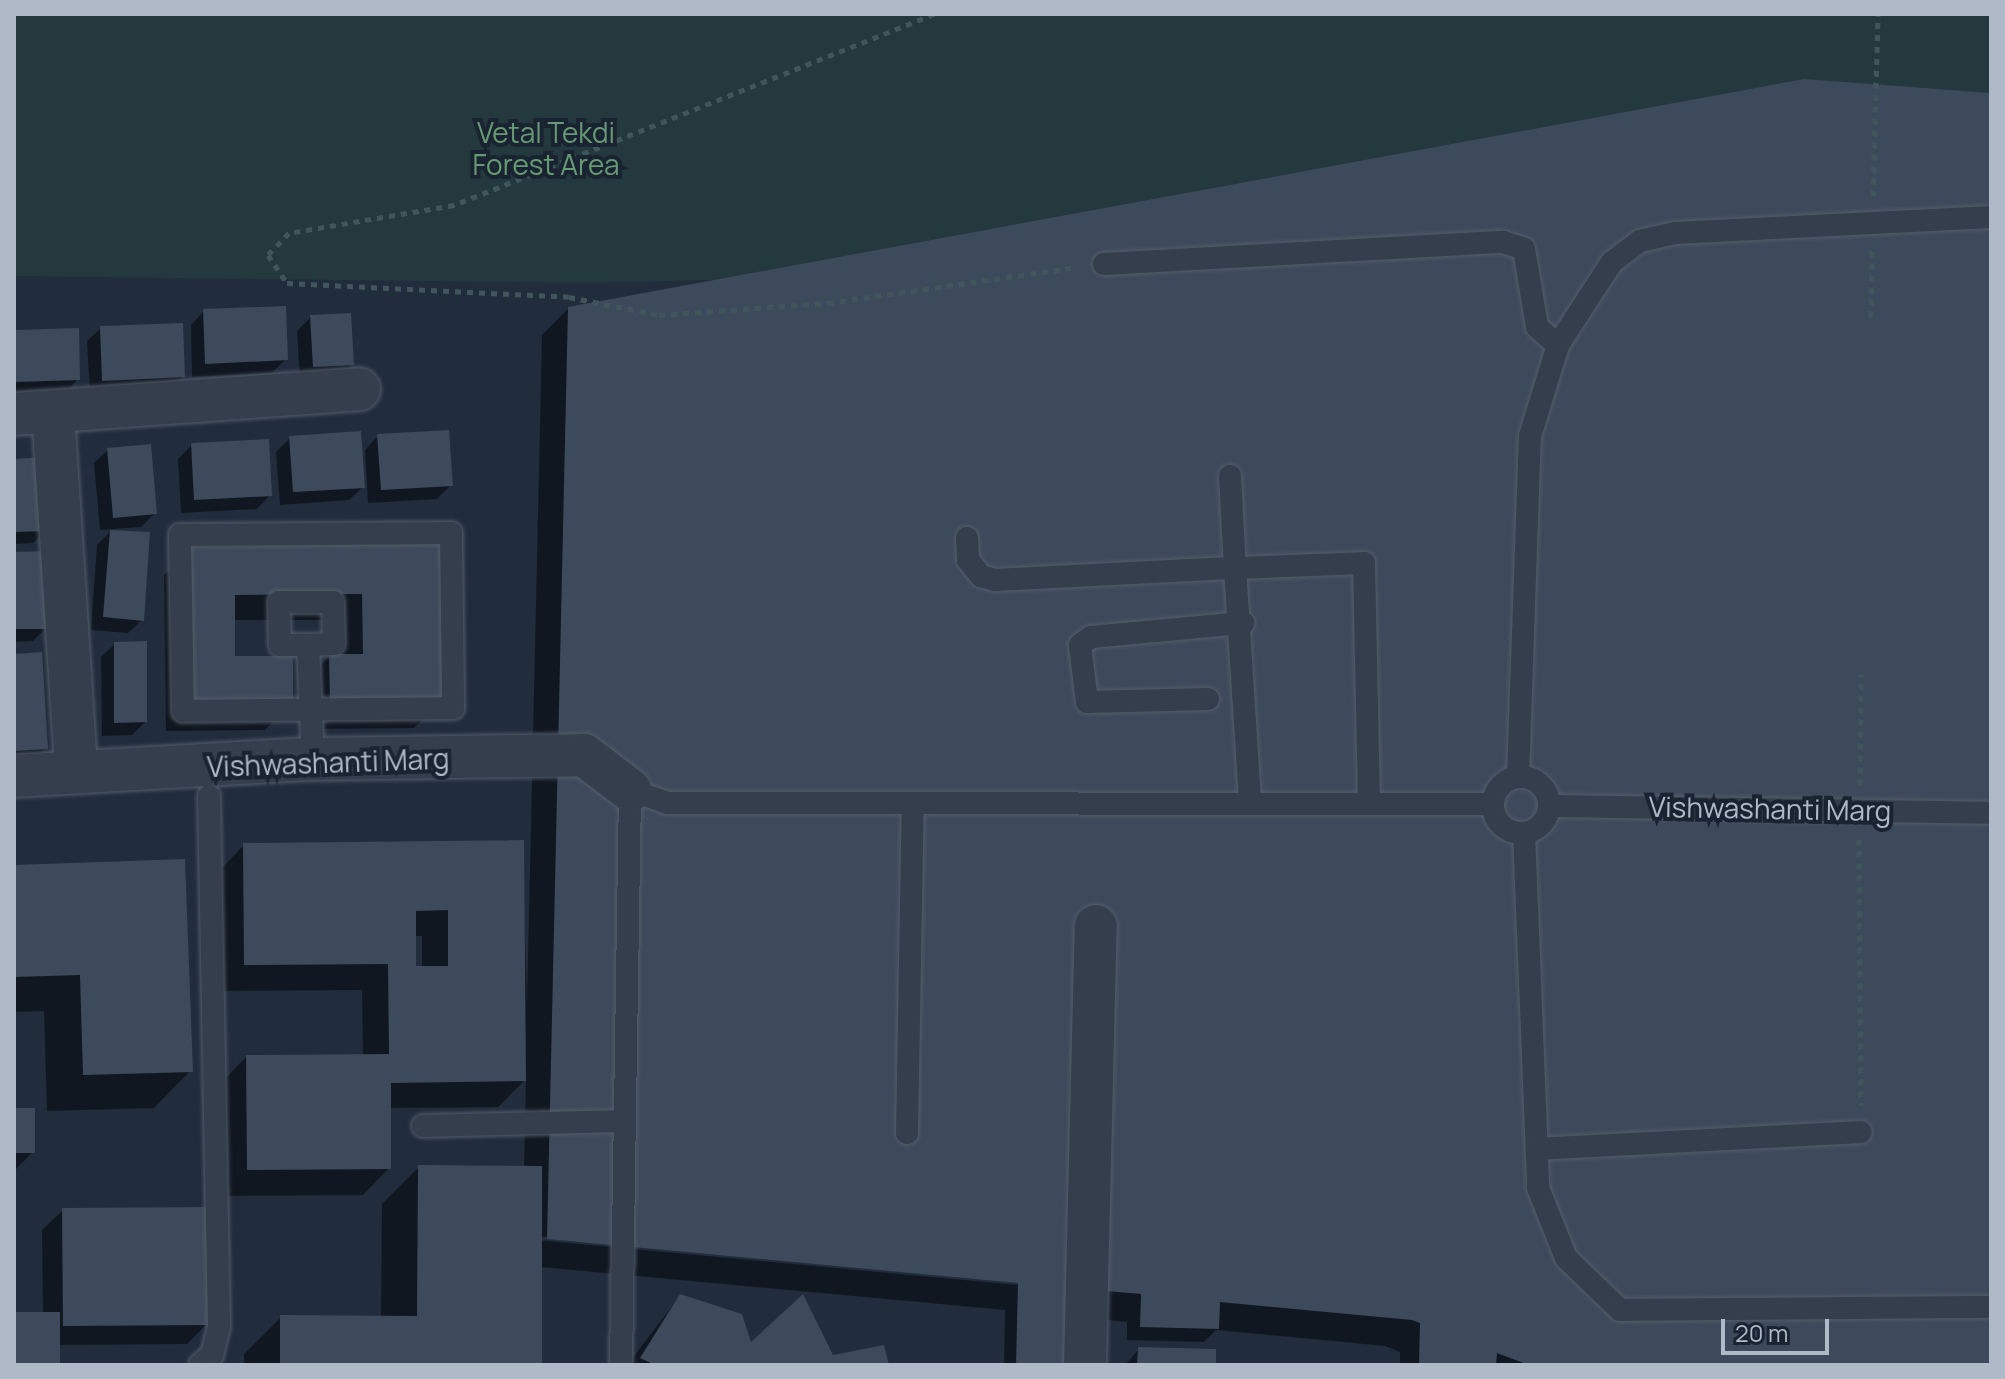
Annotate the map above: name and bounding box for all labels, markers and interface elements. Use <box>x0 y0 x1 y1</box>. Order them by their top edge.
park label: Vetal Tekdi Forest Area <box>472 115 620 181</box>
street label: Vishwashanti Marg <box>206 741 450 783</box>
street label: Vishwashanti Marg <box>1648 789 1892 827</box>
scale bar <box>1725 1303 1833 1353</box>
text: 20 m <box>1735 1316 1788 1349</box>

